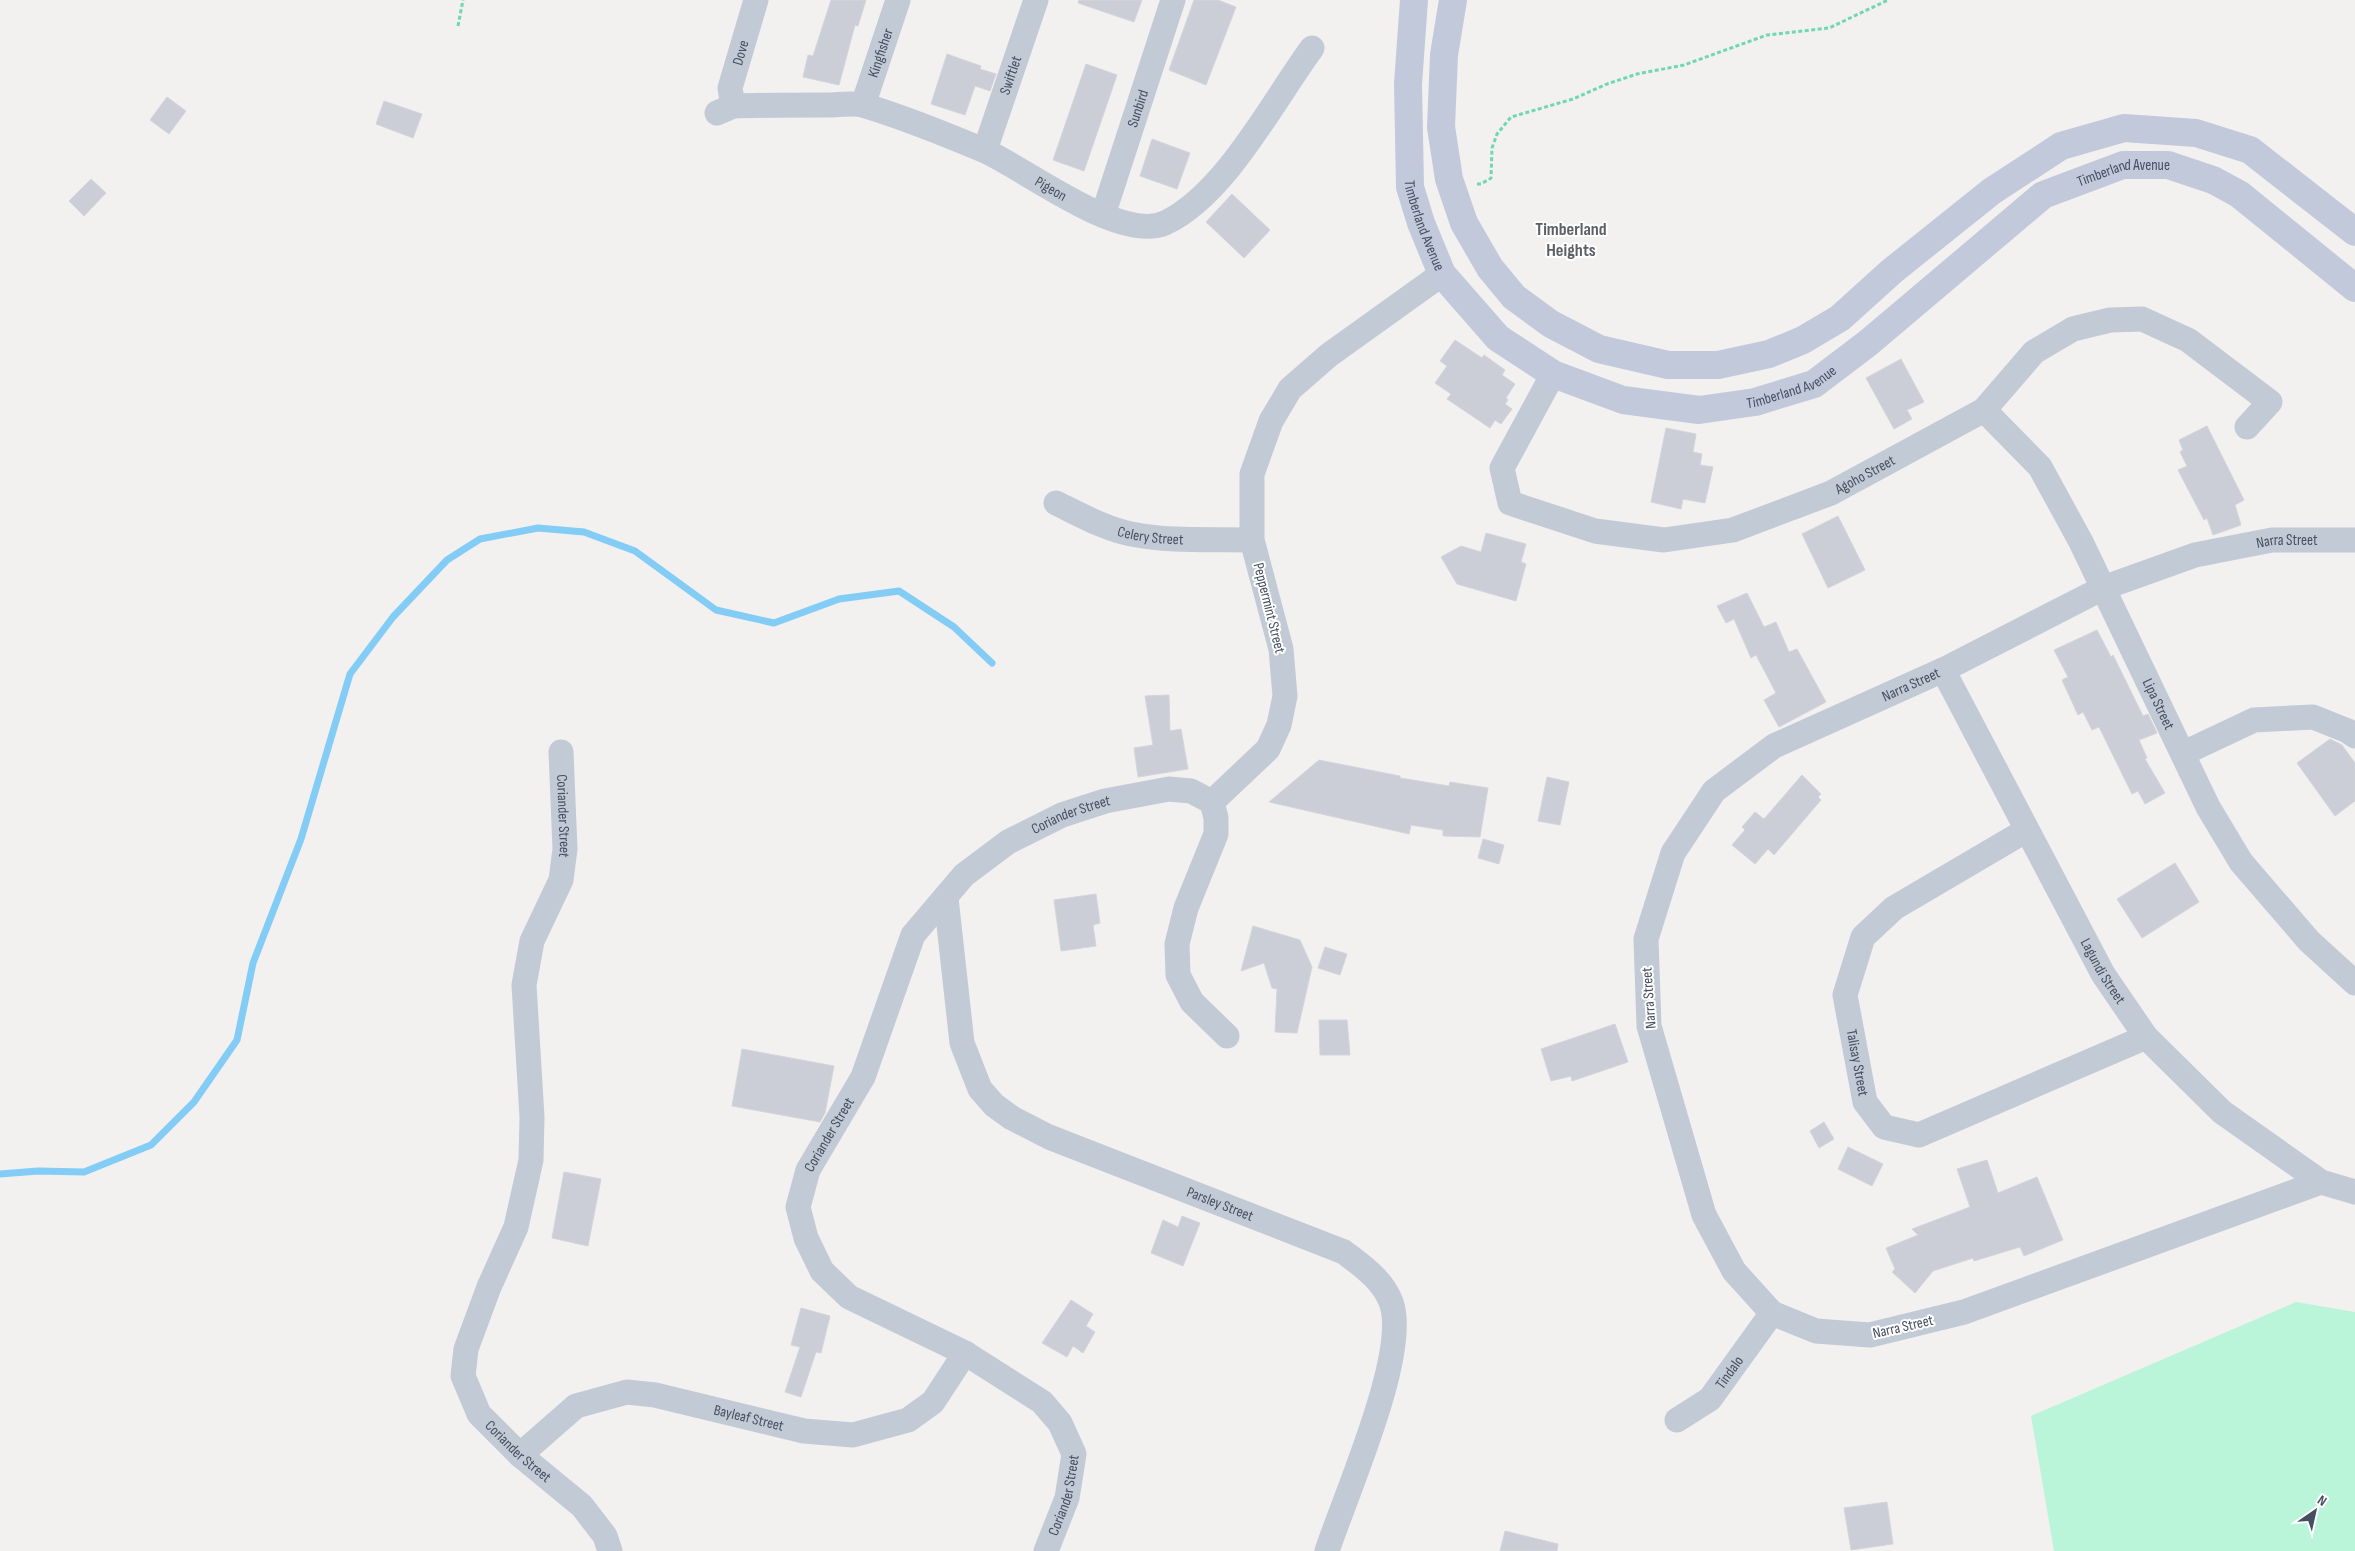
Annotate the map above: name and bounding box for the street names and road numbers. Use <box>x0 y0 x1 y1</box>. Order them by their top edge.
street label: Kingfisher <box>863 25 898 80</box>
street label: Dove <box>728 38 753 68</box>
street label: Swiftlet <box>995 53 1026 97</box>
street label: Sunbird <box>1123 87 1153 130</box>
street label: Timberland Avenue <box>2074 156 2170 191</box>
street label: Pigeon <box>1031 172 1070 205</box>
street label: Timberland Avenue <box>1400 180 1449 274</box>
street label: Timberland Avenue <box>1745 361 1840 413</box>
street label: Agoho Street <box>1831 450 1899 499</box>
street label: Celery Street <box>1115 522 1184 549</box>
street label: Narra Street <box>2254 530 2318 552</box>
street label: Peppermint Street <box>1249 561 1290 656</box>
street label: Narra Street <box>1879 663 1943 706</box>
street label: Lipa Street <box>2138 675 2179 733</box>
street label: Coriander Street <box>552 774 575 859</box>
street label: Coriander Street <box>1028 791 1112 838</box>
street label: Lagundi Street <box>2076 935 2130 1008</box>
street label: Narra Street <box>1637 966 1661 1029</box>
street label: Talisay Street <box>1842 1028 1873 1098</box>
street label: Coriander Street <box>800 1093 859 1175</box>
street label: Parsley Street <box>1184 1182 1257 1225</box>
street label: Narra Street <box>1871 1311 1936 1343</box>
street label: Tindalo <box>1711 1352 1748 1393</box>
street label: Bayleaf Street <box>712 1400 786 1435</box>
street label: Coriander Street <box>481 1416 556 1487</box>
street label: Coriander Street <box>1044 1453 1083 1538</box>

